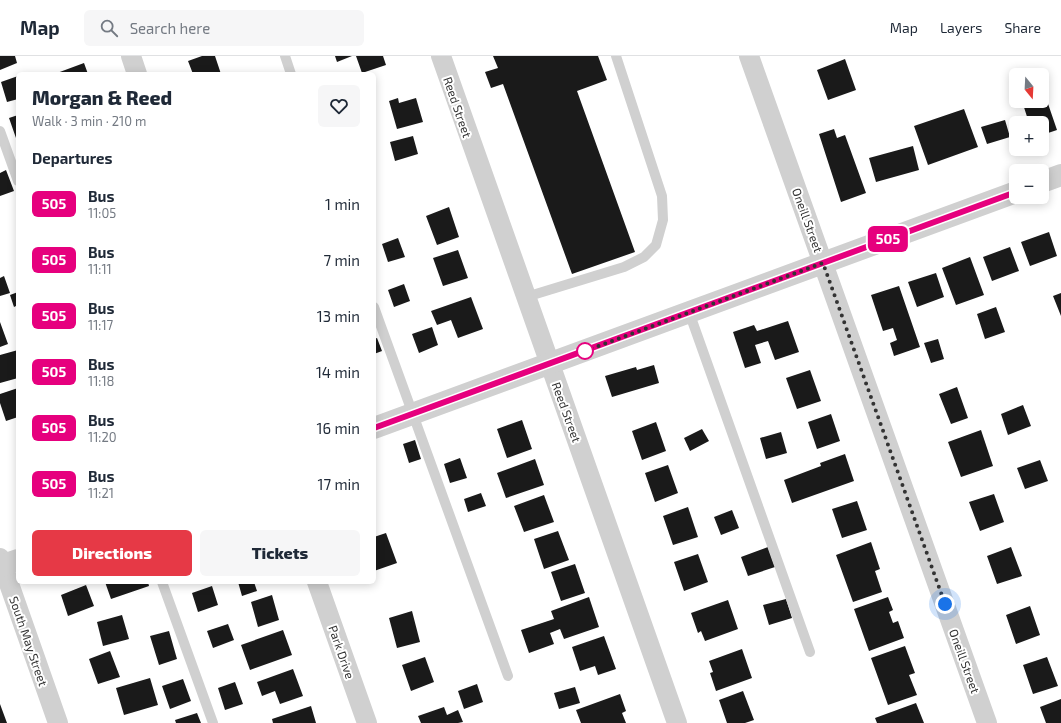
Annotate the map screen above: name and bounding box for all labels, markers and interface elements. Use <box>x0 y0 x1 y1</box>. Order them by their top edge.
search box <box>84 10 364 46</box>
text: Map <box>20 16 60 39</box>
icon: search <box>98 17 120 39</box>
text: Search here <box>130 19 210 37</box>
text: Map <box>890 19 918 36</box>
text: Layers <box>940 19 982 36</box>
text: Share <box>1004 19 1041 36</box>
north arrow <box>1009 68 1049 108</box>
map controls <box>1009 68 1049 204</box>
street label: Reed Street <box>441 75 475 140</box>
button: heart <box>318 85 360 127</box>
text: Morgan & Reed <box>32 86 172 109</box>
text: Walk · 3 min · 210 m <box>32 113 146 129</box>
button: + <box>1009 116 1049 156</box>
text: Departures <box>32 149 112 167</box>
button: − <box>1009 164 1049 204</box>
street label: Oneill Street <box>790 186 826 254</box>
text: Bus <box>88 187 114 205</box>
text: 505 <box>42 195 66 212</box>
text: 1 min <box>325 195 360 213</box>
text: 11:05 <box>88 205 116 221</box>
line badge: 505 <box>865 226 911 252</box>
text: 505 <box>876 230 900 247</box>
text: Bus <box>88 243 114 261</box>
text: 505 <box>42 251 66 268</box>
text: 7 min <box>323 251 360 269</box>
text: 11:11 <box>88 261 112 277</box>
text: Bus <box>88 299 114 317</box>
text: 505 <box>42 307 66 324</box>
text: 13 min <box>317 307 360 325</box>
text: 11:17 <box>88 317 113 333</box>
unlabelled marker <box>576 342 594 360</box>
text: Bus <box>88 355 114 373</box>
text: 505 <box>42 363 66 380</box>
text: 14 min <box>316 363 360 381</box>
text: 11:18 <box>88 373 114 389</box>
street label: Reed Street <box>550 380 585 444</box>
text: Bus <box>88 411 114 429</box>
text: 505 <box>42 419 66 436</box>
text: 16 min <box>317 419 360 437</box>
text: 11:20 <box>88 429 117 445</box>
text: Bus <box>88 467 114 485</box>
text: 505 <box>42 475 66 492</box>
text: 17 min <box>317 475 360 493</box>
text: 11:21 <box>88 485 114 501</box>
button: Directions <box>32 530 192 576</box>
button: Tickets <box>200 530 360 576</box>
street label: South May Street <box>7 594 51 688</box>
your location <box>935 594 955 614</box>
street label: Park Drive <box>326 623 358 681</box>
street label: Oneill Street <box>947 627 983 695</box>

